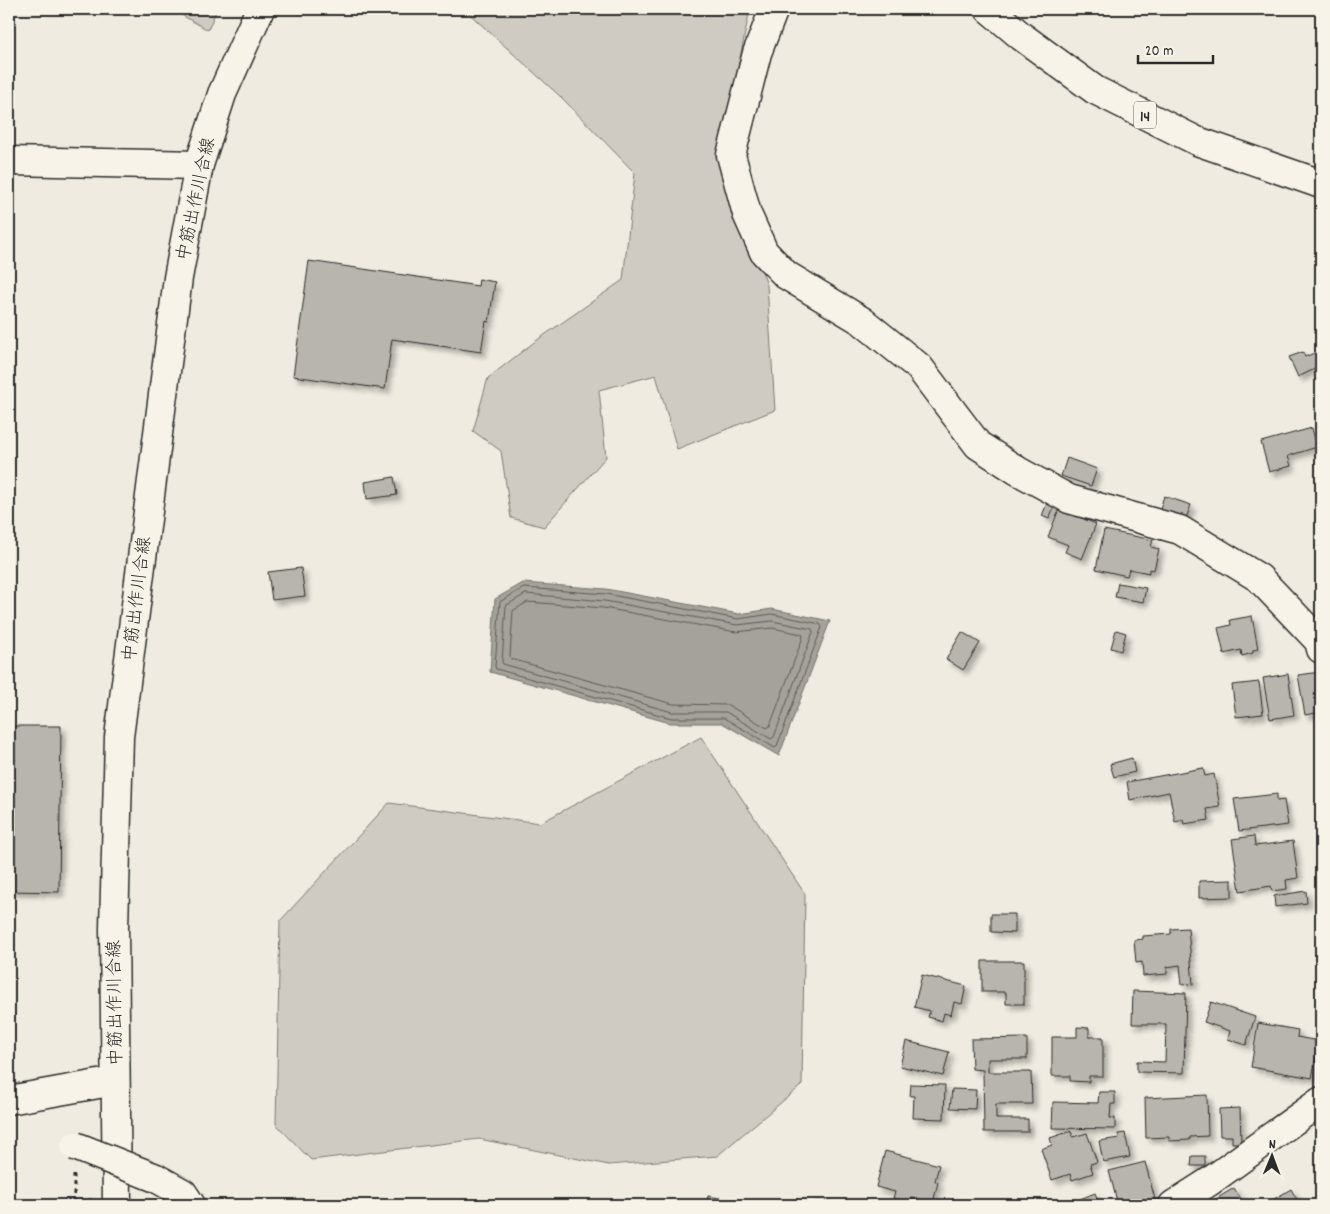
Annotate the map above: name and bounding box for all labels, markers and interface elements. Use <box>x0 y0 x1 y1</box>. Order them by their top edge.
scale bar <box>1138 32 1212 64</box>
text: 20 m <box>1145 41 1173 63</box>
road number: 14 <box>1134 102 1156 128</box>
street label: 中筋出作川合線 <box>172 135 223 264</box>
street label: 中筋出作川合線 <box>118 535 159 663</box>
street label: 中筋出作川合線 <box>103 940 130 1066</box>
north arrow <box>1248 1132 1298 1182</box>
text: N <box>1269 1135 1276 1155</box>

